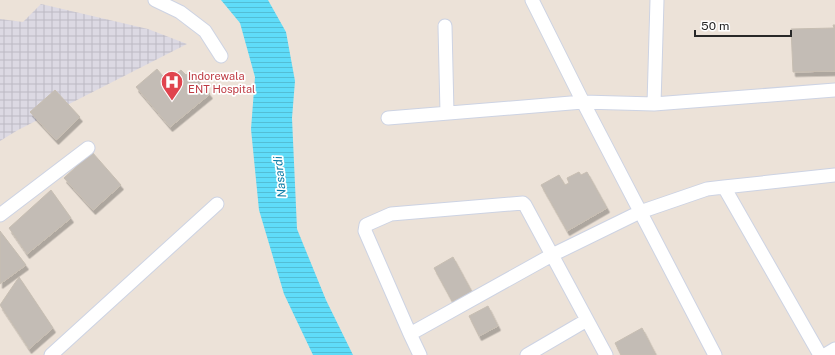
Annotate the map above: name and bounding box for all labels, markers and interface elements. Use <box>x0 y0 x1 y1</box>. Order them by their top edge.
scale bar <box>695 12 791 38</box>
text: 50 m <box>701 19 729 33</box>
hospital icon: Indorewala ENT Hospital <box>159 69 185 102</box>
place label: Indorewala ENT Hospital <box>188 70 255 95</box>
water label: Nasardi <box>271 156 289 198</box>

